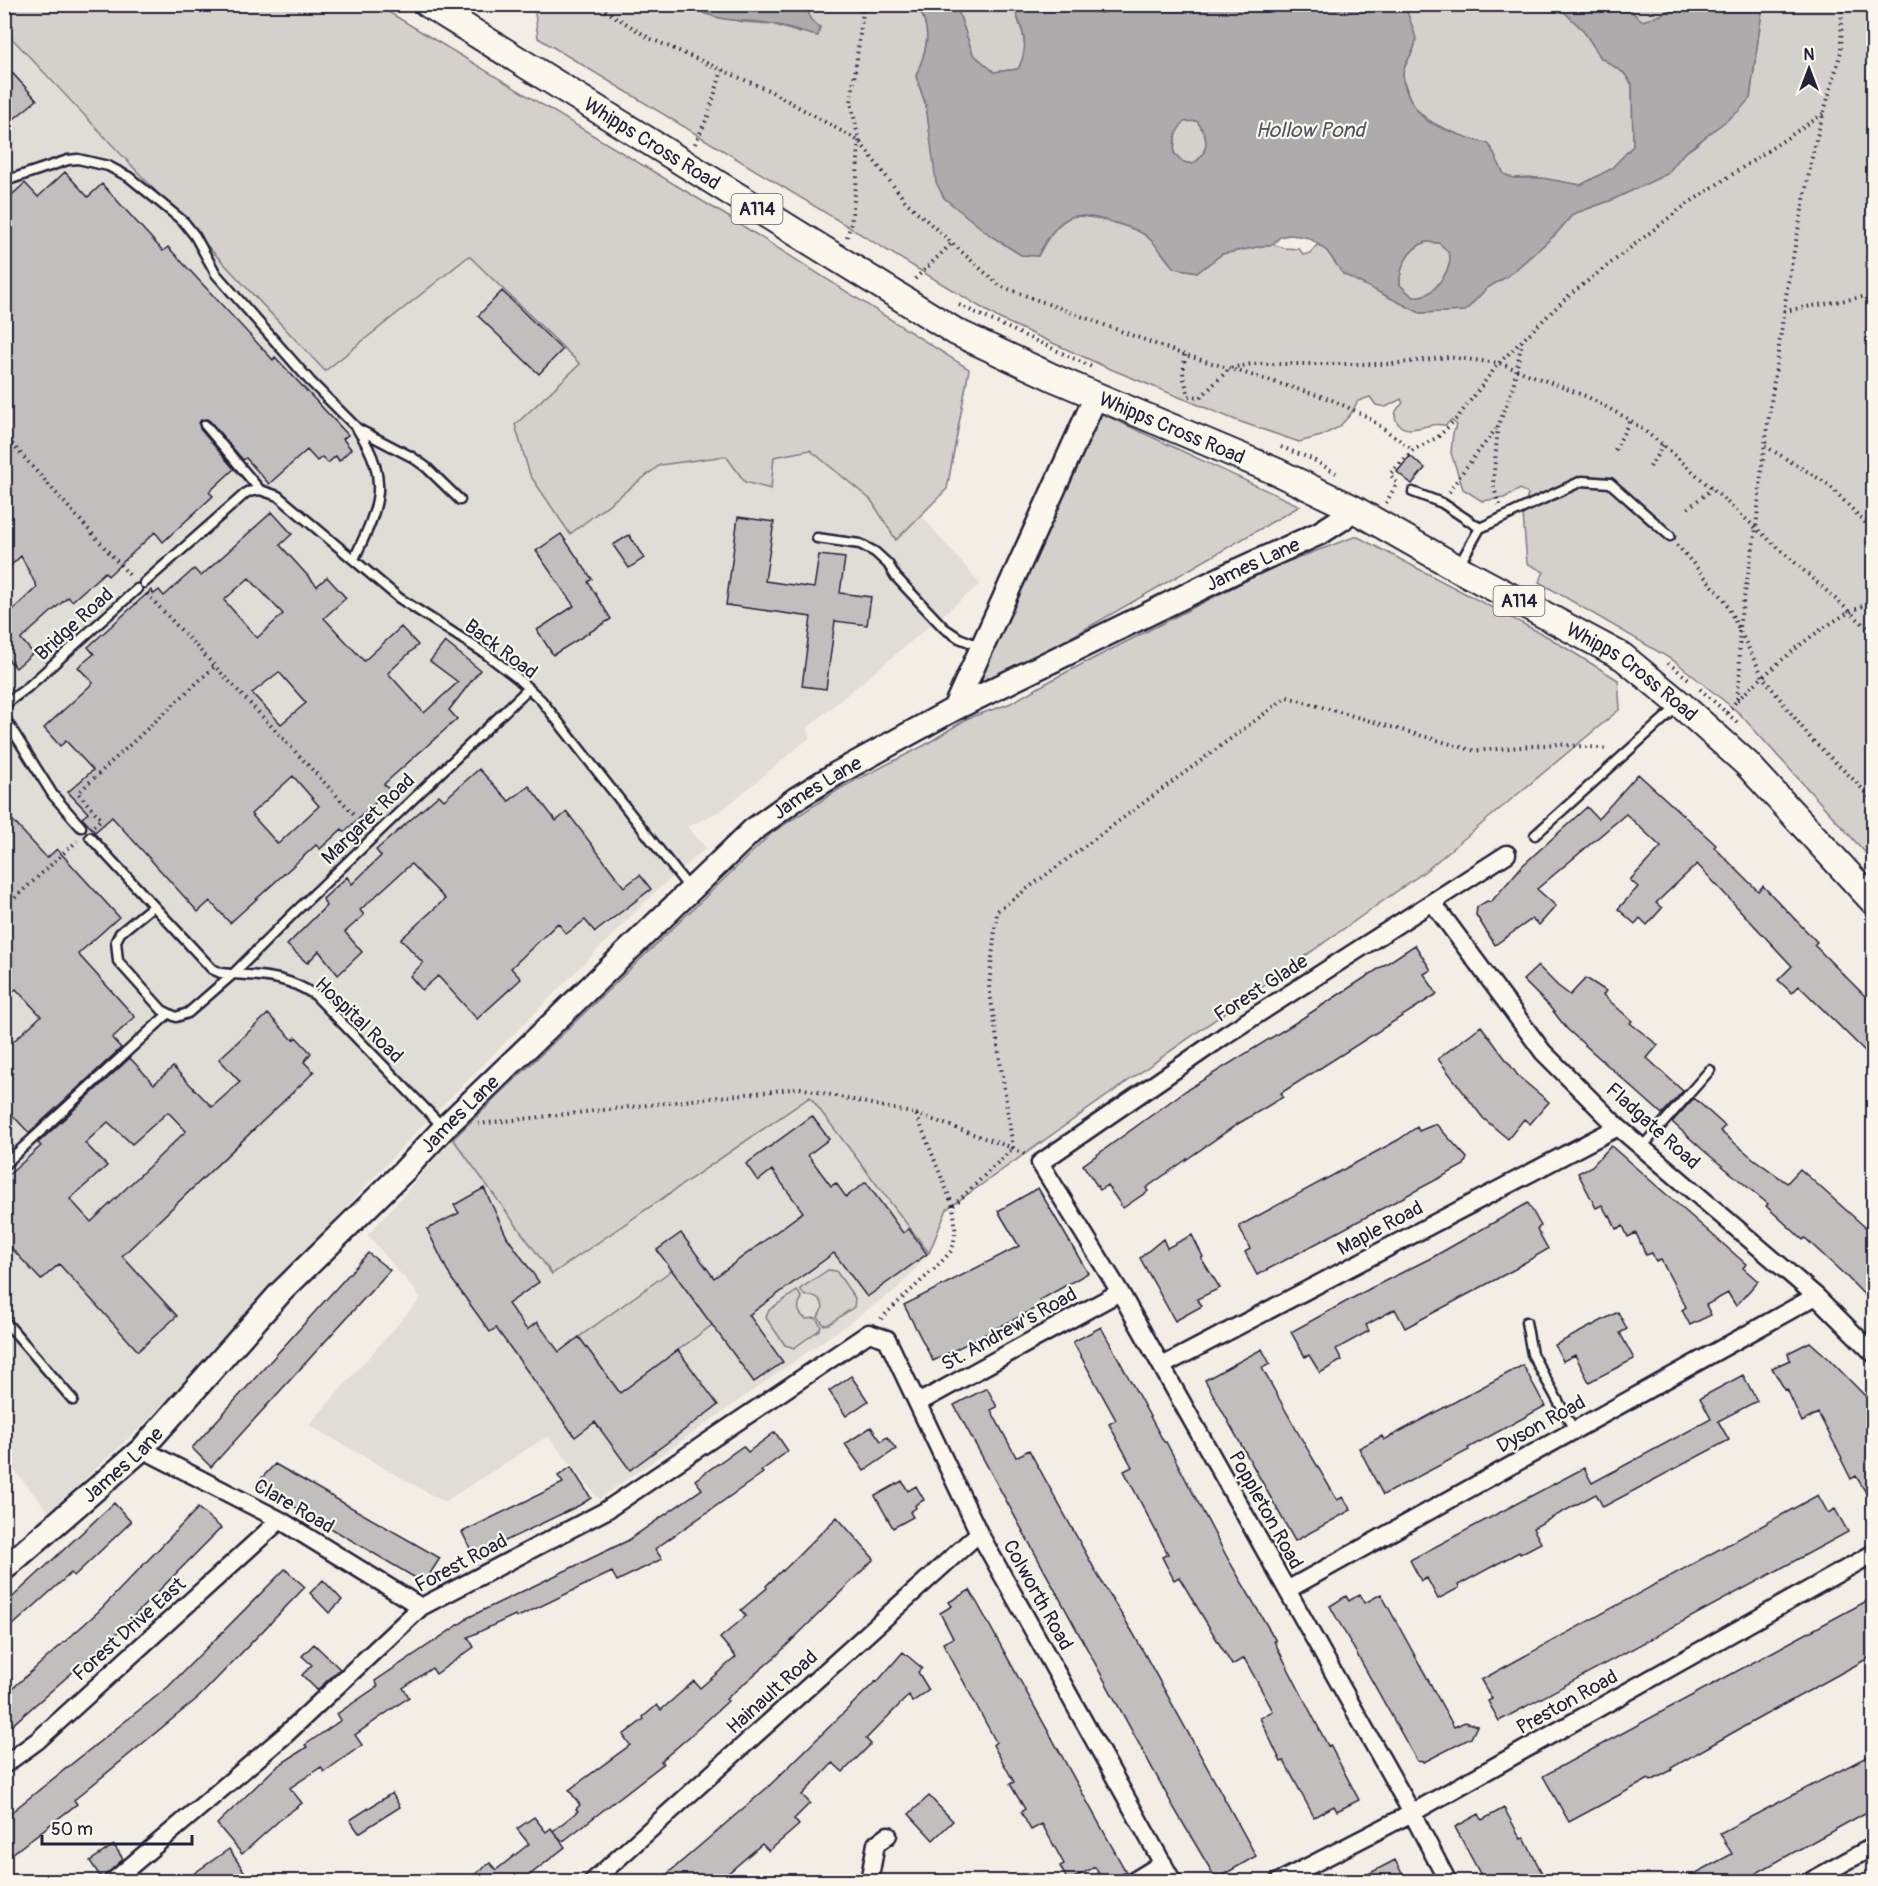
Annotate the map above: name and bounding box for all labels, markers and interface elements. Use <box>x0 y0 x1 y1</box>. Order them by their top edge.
north arrow <box>1779 39 1839 99</box>
text: N <box>1804 45 1815 65</box>
street label: Whipps Cross Road <box>579 92 725 195</box>
water label: Hollow Pond <box>1255 117 1367 144</box>
road number: A114 <box>732 194 783 224</box>
street label: Whipps Cross Road <box>1095 386 1249 469</box>
street label: James Lane <box>1201 531 1304 597</box>
street label: Bridge Road <box>29 582 119 666</box>
road number: A114 <box>1494 586 1544 616</box>
street label: Back Road <box>460 613 542 685</box>
street label: Whipps Cross Road <box>1562 617 1703 727</box>
street label: James Lane <box>767 750 866 825</box>
street label: Margaret Road <box>316 768 420 870</box>
street label: Forest Glade <box>1209 948 1313 1028</box>
street label: Hospital Road <box>310 972 408 1068</box>
street label: James Lane <box>415 1069 504 1158</box>
street label: Fladgate Road <box>1601 1077 1705 1175</box>
street label: Maple Road <box>1333 1195 1427 1261</box>
street label: St. Andrew's Road <box>937 1281 1081 1377</box>
street label: Dyson Road <box>1492 1389 1590 1459</box>
street label: James Lane <box>77 1421 168 1508</box>
street label: Poppleton Road <box>1223 1447 1309 1573</box>
street label: Clare Road <box>249 1473 339 1539</box>
street label: Forest Road <box>410 1528 512 1598</box>
street label: Colworth Road <box>997 1535 1079 1655</box>
street label: Forest Drive East <box>67 1571 191 1686</box>
street label: Hainault Road <box>721 1645 823 1739</box>
street label: Preston Road <box>1512 1664 1622 1740</box>
scale bar <box>42 1808 192 1846</box>
text: 50 m <box>51 1818 93 1841</box>

